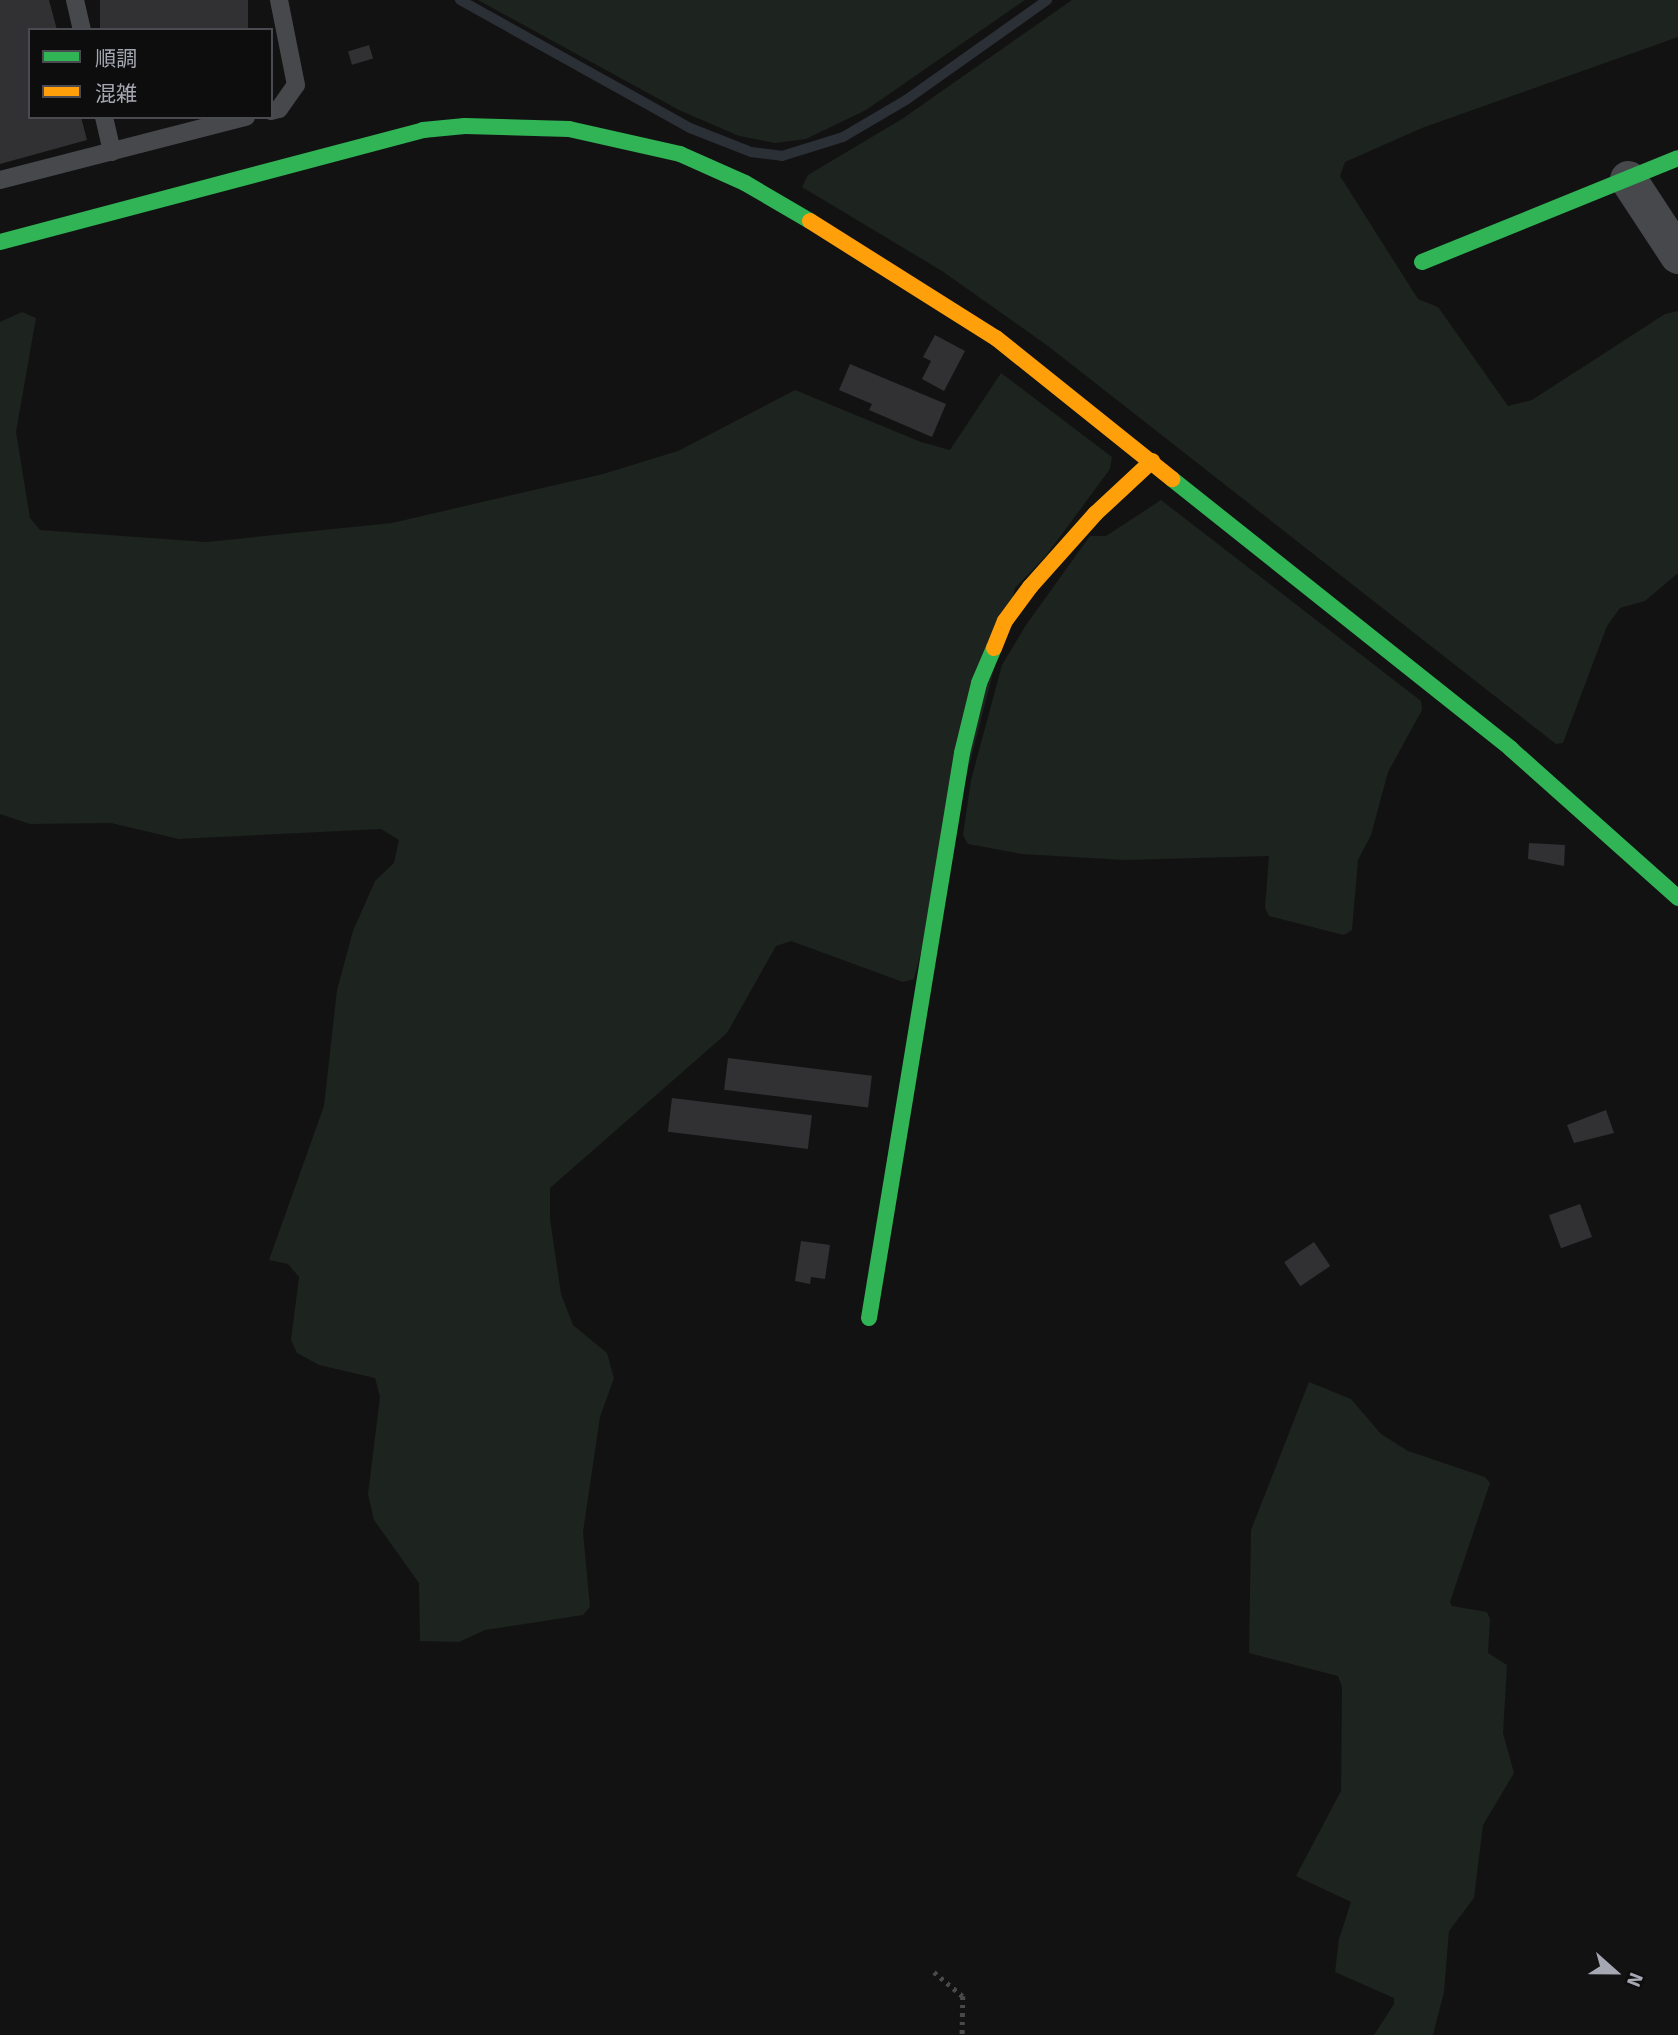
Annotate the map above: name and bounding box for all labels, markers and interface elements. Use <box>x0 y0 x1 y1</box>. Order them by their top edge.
legend <box>28 28 273 119</box>
text: 順調 <box>95 46 137 72</box>
text: 混雑 <box>95 81 137 107</box>
north arrow <box>1580 1937 1650 2007</box>
text: N <box>1621 1969 1648 1990</box>

